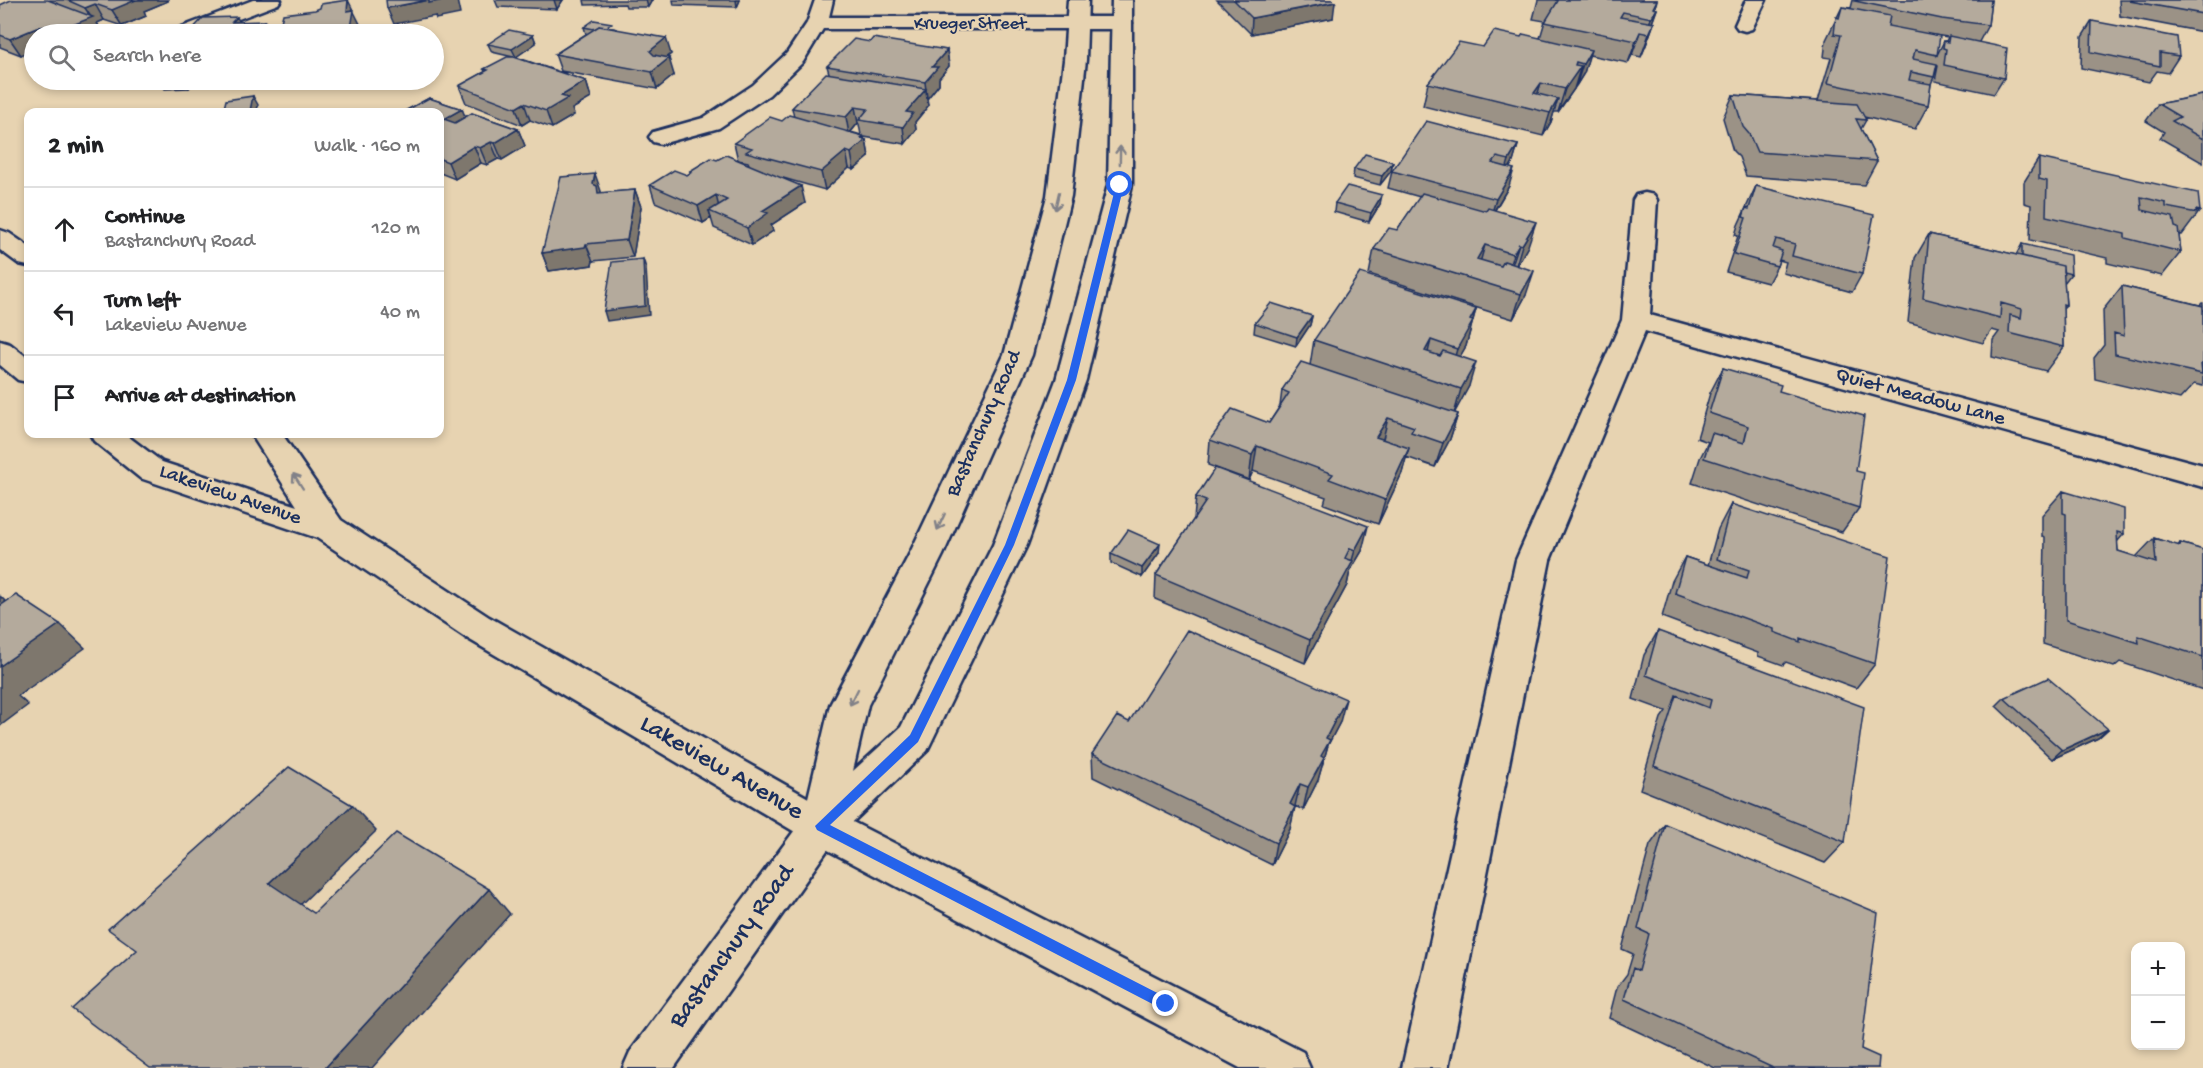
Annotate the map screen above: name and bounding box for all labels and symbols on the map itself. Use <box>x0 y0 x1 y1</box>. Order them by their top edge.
street label: Krueger Street <box>914 14 1028 35</box>
one-way arrow <box>1115 145 1126 165</box>
route start <box>1106 171 1132 197</box>
one-way arrow <box>1051 191 1062 211</box>
street label: Bastanchury Road <box>941 346 1029 502</box>
street label: Quiet Meadow Lane <box>1832 363 2009 433</box>
street label: Lakeview Avenue <box>156 460 305 532</box>
one-way arrow <box>291 473 304 490</box>
one-way arrow <box>935 513 946 531</box>
one-way arrow <box>847 687 859 705</box>
street label: Lakeview Avenue <box>634 710 809 829</box>
street label: Bastanchury Road <box>663 858 804 1036</box>
route end <box>1152 990 1178 1016</box>

